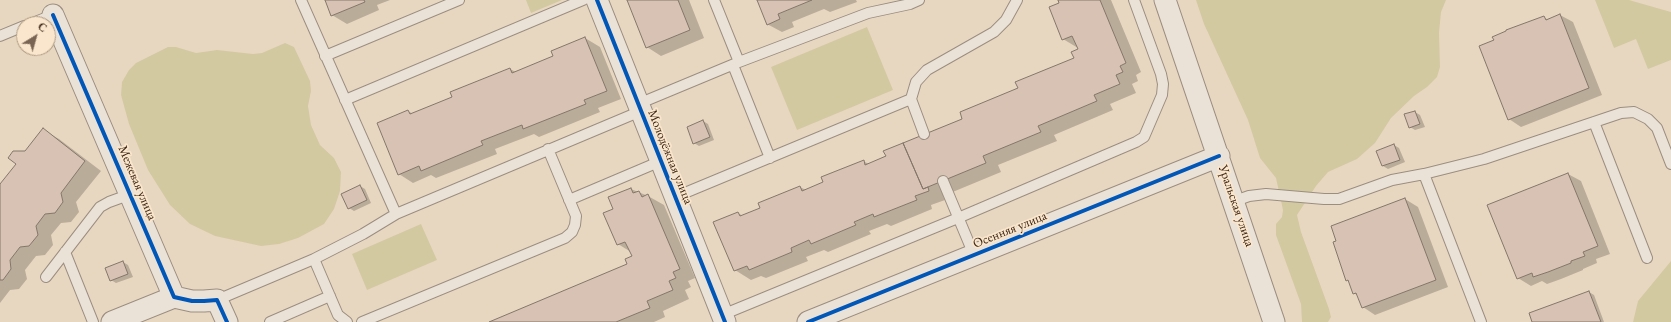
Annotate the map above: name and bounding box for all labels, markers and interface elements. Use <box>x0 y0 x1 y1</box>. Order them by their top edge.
north arrow <box>16 16 56 56</box>
text: С <box>35 19 50 35</box>
street label: Молодёжная улица <box>644 107 696 207</box>
street label: Межевая улица <box>114 143 160 223</box>
street label: Уральская улица <box>1215 163 1257 249</box>
street label: Осенняя улица <box>971 208 1049 252</box>

